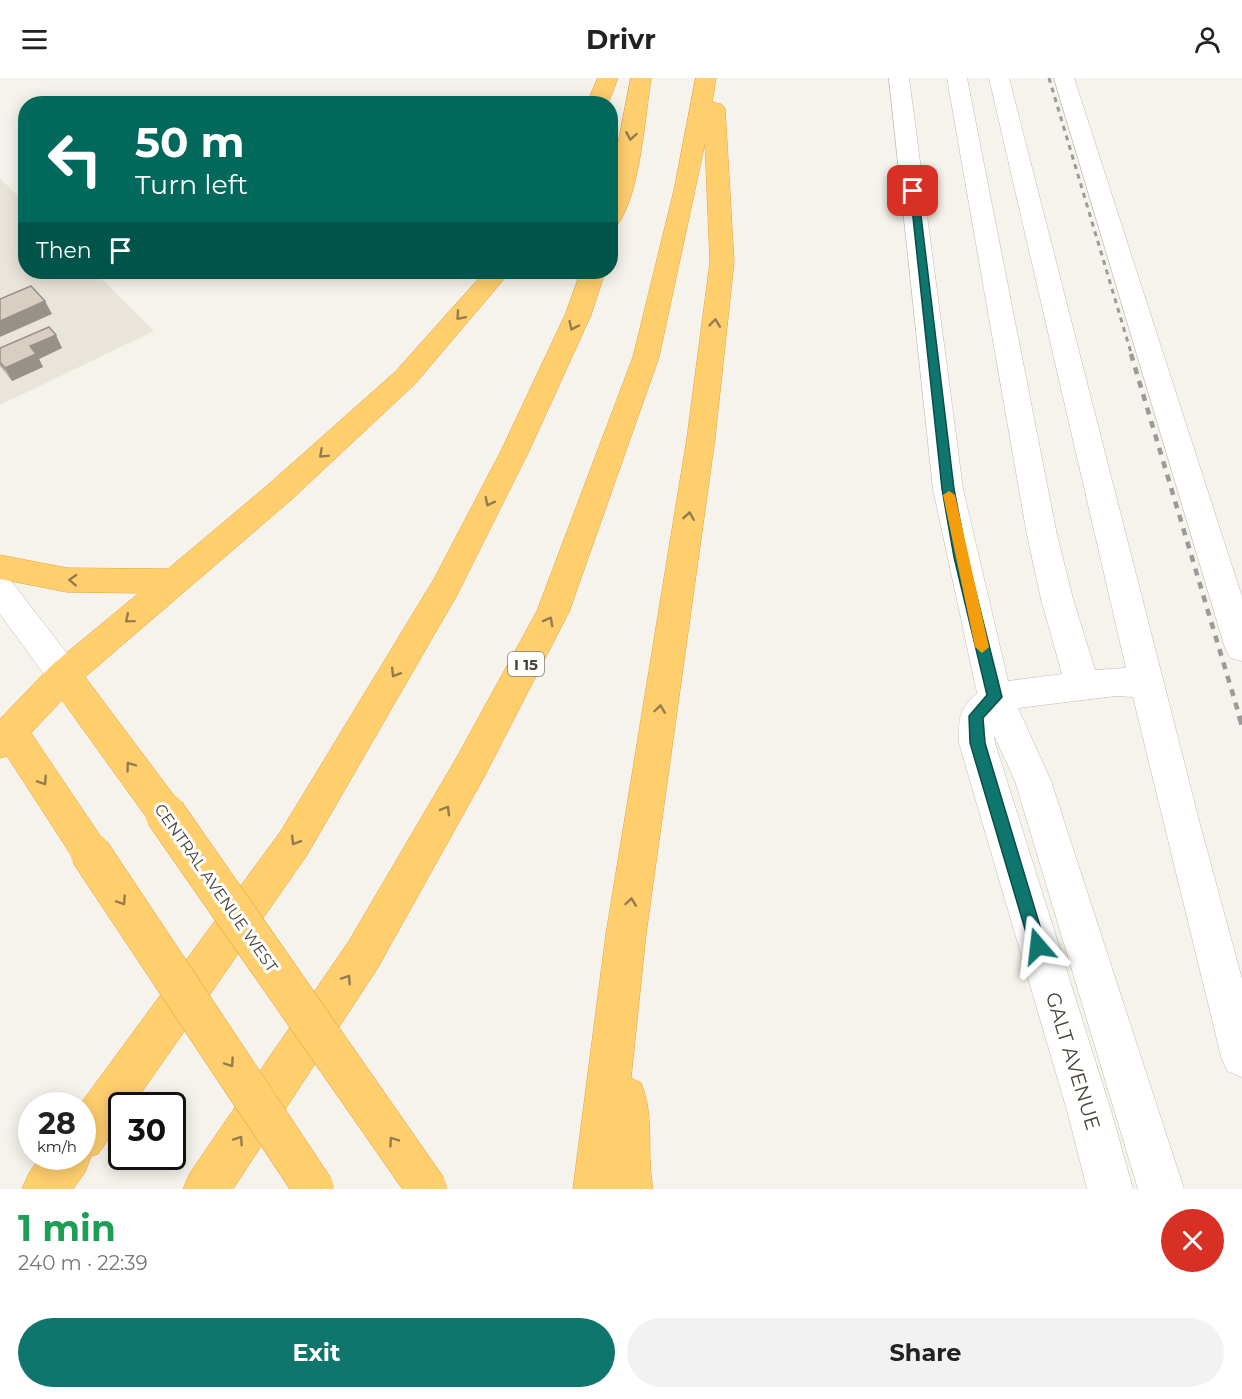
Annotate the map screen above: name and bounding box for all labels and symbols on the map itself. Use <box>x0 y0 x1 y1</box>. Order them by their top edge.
one-way arrow <box>625 131 637 140</box>
pin <box>887 165 938 216</box>
one-way arrow <box>456 309 467 320</box>
one-way arrow <box>708 318 720 327</box>
one-way arrow <box>568 320 580 331</box>
one-way arrow <box>319 447 330 458</box>
one-way arrow <box>485 496 496 507</box>
one-way arrow <box>682 511 694 521</box>
one-way arrow <box>69 574 78 587</box>
one-way arrow <box>125 612 136 623</box>
one-way arrow <box>542 616 553 627</box>
road number: I 15 <box>508 652 544 676</box>
one-way arrow <box>391 667 402 677</box>
one-way arrow <box>653 704 665 713</box>
one-way arrow <box>126 761 137 772</box>
one-way arrow <box>36 774 47 785</box>
street label: CENTRAL AVENUE WEST <box>151 800 282 976</box>
one-way arrow <box>439 806 450 817</box>
one-way arrow <box>291 835 303 845</box>
one-way arrow <box>115 894 126 905</box>
one-way arrow <box>624 897 636 906</box>
position arrow <box>1006 914 1070 978</box>
one-way arrow <box>340 974 351 985</box>
street label: GALT AVENUE <box>1041 989 1105 1133</box>
one-way arrow <box>223 1056 234 1067</box>
speed limit sign: 30 <box>108 1092 186 1170</box>
one-way arrow <box>231 1136 242 1147</box>
one-way arrow <box>389 1137 400 1148</box>

